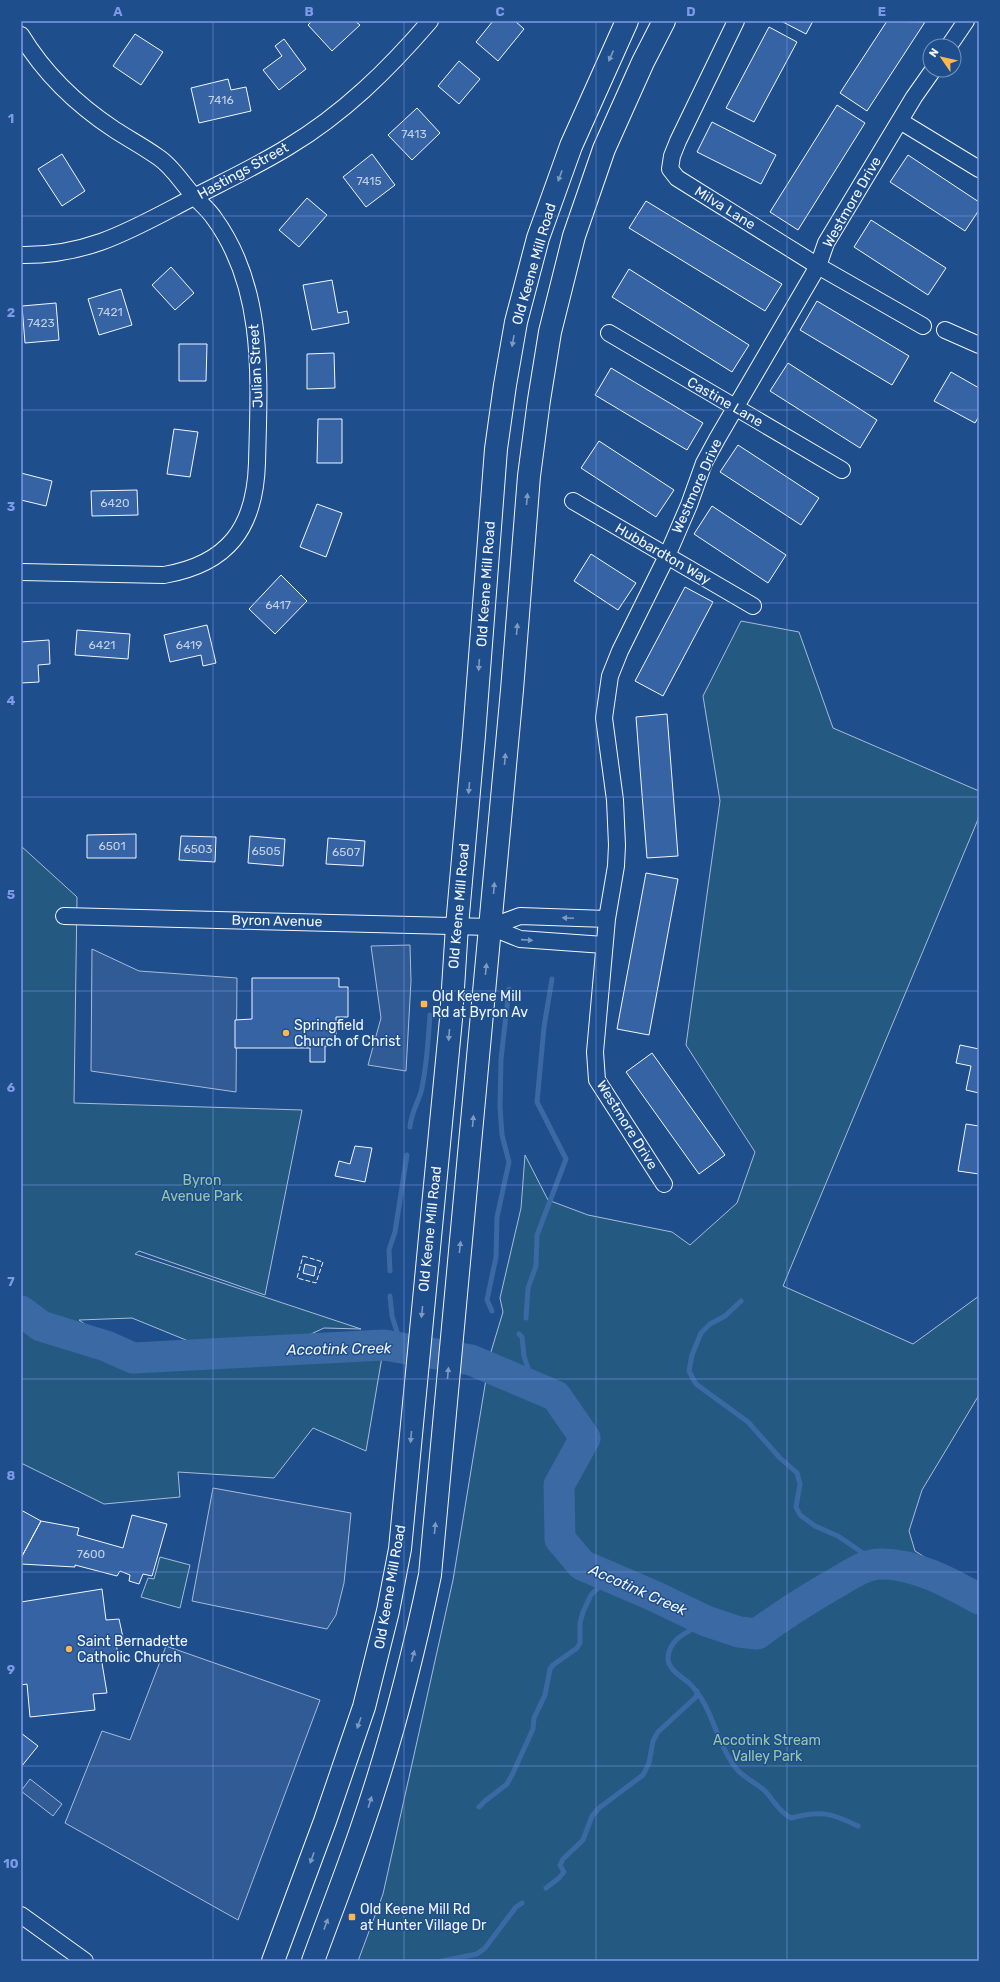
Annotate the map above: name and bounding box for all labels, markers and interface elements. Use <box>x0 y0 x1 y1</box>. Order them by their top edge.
text: A <box>113 4 123 19</box>
text: B <box>304 4 314 19</box>
text: C <box>495 4 505 19</box>
text: D <box>686 4 696 19</box>
text: E <box>878 4 886 19</box>
north arrow <box>922 38 962 78</box>
text: N <box>927 46 942 60</box>
one-way arrow <box>607 51 613 63</box>
house number: 7416 <box>208 93 234 107</box>
text: 1 <box>8 111 14 126</box>
house number: 7413 <box>401 127 427 141</box>
street label: Hastings Street <box>194 139 292 203</box>
street label: Westmore Drive <box>819 153 885 250</box>
one-way arrow <box>557 170 563 182</box>
house number: 7415 <box>356 174 382 188</box>
street label: Milva Lane <box>691 183 759 233</box>
street label: Old Keene Mill Road <box>508 201 560 327</box>
text: 2 <box>7 305 15 320</box>
house number: 7421 <box>97 305 123 319</box>
house number: 7423 <box>27 316 55 330</box>
street label: Julian Street <box>245 323 267 408</box>
one-way arrow <box>509 335 515 347</box>
street label: Castine Lane <box>684 373 766 431</box>
street label: Westmore Drive <box>668 436 726 536</box>
one-way arrow <box>524 493 531 505</box>
house number: 6420 <box>100 496 130 510</box>
text: 3 <box>7 499 16 514</box>
street label: Hubbardton Way <box>612 520 714 588</box>
street label: Old Keene Mill Road <box>473 521 499 647</box>
house number: 6417 <box>265 598 291 612</box>
one-way arrow <box>513 623 520 635</box>
house number: 6421 <box>89 638 115 652</box>
house number: 6419 <box>176 638 202 652</box>
one-way arrow <box>476 659 483 671</box>
text: 4 <box>7 693 16 708</box>
one-way arrow <box>502 753 509 765</box>
one-way arrow <box>466 782 473 794</box>
house number: 6501 <box>98 839 126 853</box>
house number: 6503 <box>183 842 213 856</box>
street label: Old Keene Mill Road <box>445 842 473 970</box>
house number: 6505 <box>251 844 281 858</box>
house number: 6507 <box>332 845 360 859</box>
one-way arrow <box>490 882 497 894</box>
text: 5 <box>7 887 15 902</box>
street label: Byron Avenue <box>231 912 323 930</box>
one-way arrow <box>561 915 574 921</box>
one-way arrow <box>521 936 533 943</box>
one-way arrow <box>483 963 489 975</box>
place label: Old Keene Mill Rd at Byron Av <box>432 988 528 1021</box>
marker: Old Keene Mill Rd at Byron Av <box>419 999 429 1009</box>
place label: Springfield Church of Christ <box>294 1017 401 1050</box>
marker: Springfield Church of Christ <box>281 1028 291 1038</box>
one-way arrow <box>446 1029 453 1041</box>
street label: Westmore Drive <box>593 1077 661 1173</box>
text: 6 <box>7 1080 16 1095</box>
one-way arrow <box>469 1115 476 1127</box>
street label: Old Keene Mill Road <box>415 1165 445 1293</box>
park label: Byron Avenue Park <box>161 1172 244 1205</box>
one-way arrow <box>457 1241 463 1253</box>
text: 7 <box>7 1274 15 1289</box>
one-way arrow <box>419 1306 426 1318</box>
water label: Accotink Creek <box>285 1339 392 1359</box>
one-way arrow <box>445 1367 452 1379</box>
one-way arrow <box>407 1431 414 1443</box>
text: 8 <box>7 1468 16 1483</box>
one-way arrow <box>432 1522 439 1534</box>
street label: Old Keene Mill Road <box>371 1523 409 1651</box>
house number: 7600 <box>77 1547 105 1561</box>
water label: Accotink Creek <box>586 1560 690 1620</box>
place label: Saint Bernadette Catholic Church <box>77 1633 188 1666</box>
marker: Saint Bernadette Catholic Church <box>64 1644 74 1654</box>
one-way arrow <box>410 1649 416 1661</box>
text: 9 <box>7 1662 15 1677</box>
one-way arrow <box>355 1717 361 1729</box>
park label: Accotink Stream Valley Park <box>713 1732 821 1765</box>
one-way arrow <box>367 1796 373 1808</box>
one-way arrow <box>308 1852 314 1864</box>
text: 10 <box>3 1856 19 1871</box>
place label: Old Keene Mill Rd at Hunter Village Dr <box>360 1901 487 1934</box>
marker: Old Keene Mill Rd at Hunter Village Dr <box>347 1912 357 1922</box>
one-way arrow <box>324 1918 330 1930</box>

